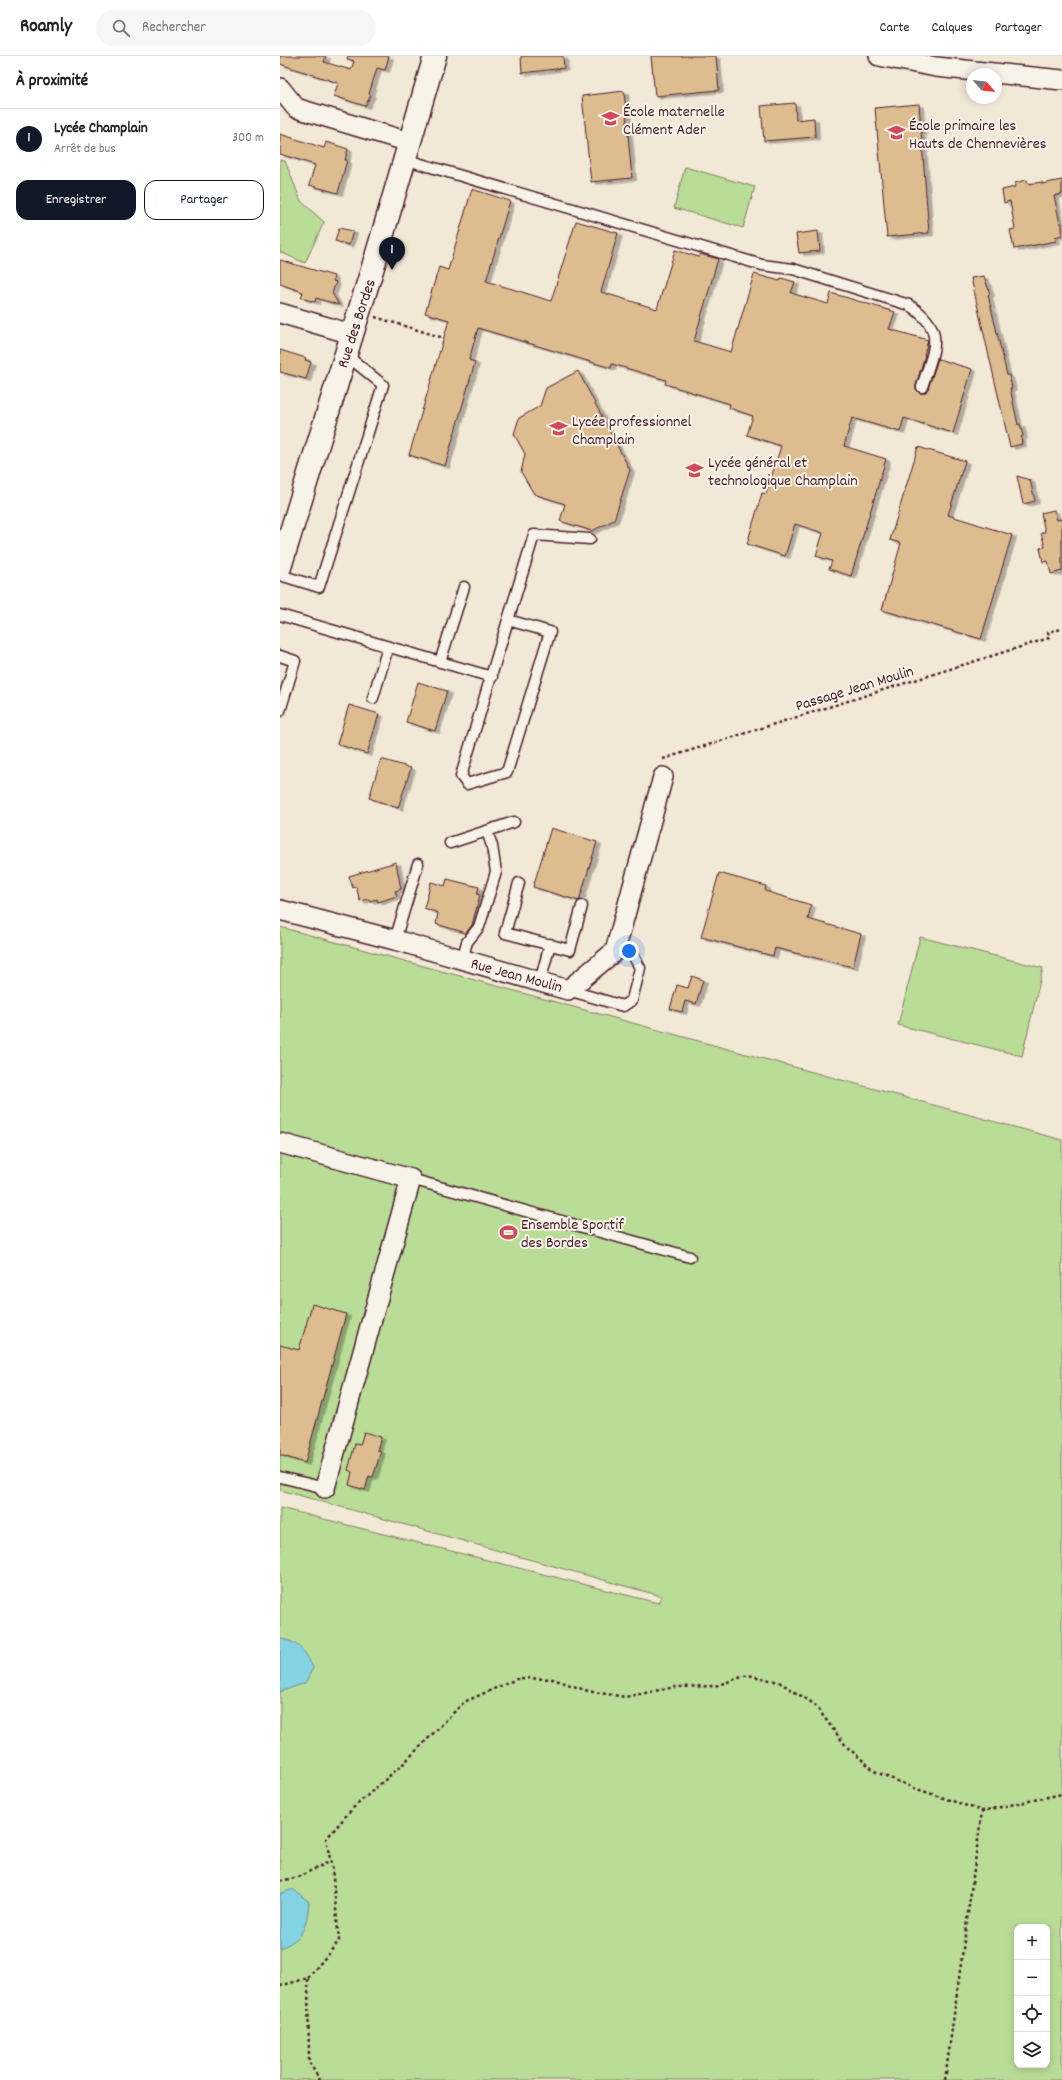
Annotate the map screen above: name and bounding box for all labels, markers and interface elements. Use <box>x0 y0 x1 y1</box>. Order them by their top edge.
search box <box>96 10 376 46</box>
text: Roamly <box>20 14 72 41</box>
icon: search <box>110 17 132 39</box>
text: Rechercher <box>142 17 206 39</box>
text: Carte <box>880 18 910 38</box>
text: Calques <box>932 18 973 38</box>
text: Partager <box>995 18 1042 38</box>
north arrow <box>966 68 1002 104</box>
text: À proximité <box>16 70 88 94</box>
place label: École maternelle Clément Ader <box>623 101 725 142</box>
school or university icon: École maternelle Clément Ader <box>600 109 620 129</box>
place label: École primaire les Hauts de Chennevières <box>909 115 1047 156</box>
text: Lycée Champlain <box>54 118 148 140</box>
school or university icon: École primaire les Hauts de Chennevières <box>886 123 906 143</box>
text: 1 <box>28 129 30 148</box>
text: 300 m <box>232 129 264 148</box>
text: Arrêt de bus <box>54 140 116 159</box>
button: Enregistrer <box>16 180 136 220</box>
button: Partager <box>144 180 264 220</box>
pin: 1 <box>379 237 405 270</box>
street label: Rue des Bordes <box>332 276 383 371</box>
place label: Lycée professionnel Champlain <box>572 411 692 452</box>
school or university icon: Lycée professionnel Champlain <box>549 419 569 439</box>
place label: Lycée général et technologique Champlain <box>708 452 858 493</box>
school or university icon: Lycée général et technologique Champlain <box>685 460 705 480</box>
street label: Passage Jean Moulin <box>793 660 917 718</box>
your location <box>619 941 639 961</box>
street label: Rue Jean Moulin <box>468 953 565 1000</box>
place label: Ensemble Sportif des Bordes <box>521 1214 624 1255</box>
sports icon: Ensemble Sportif des Bordes <box>498 1222 518 1242</box>
map controls <box>1014 1924 1050 2068</box>
button: + <box>1014 1924 1050 1960</box>
button: − <box>1014 1960 1050 1996</box>
button: locate <box>1014 1996 1050 2032</box>
button: layers <box>1014 2032 1050 2068</box>

